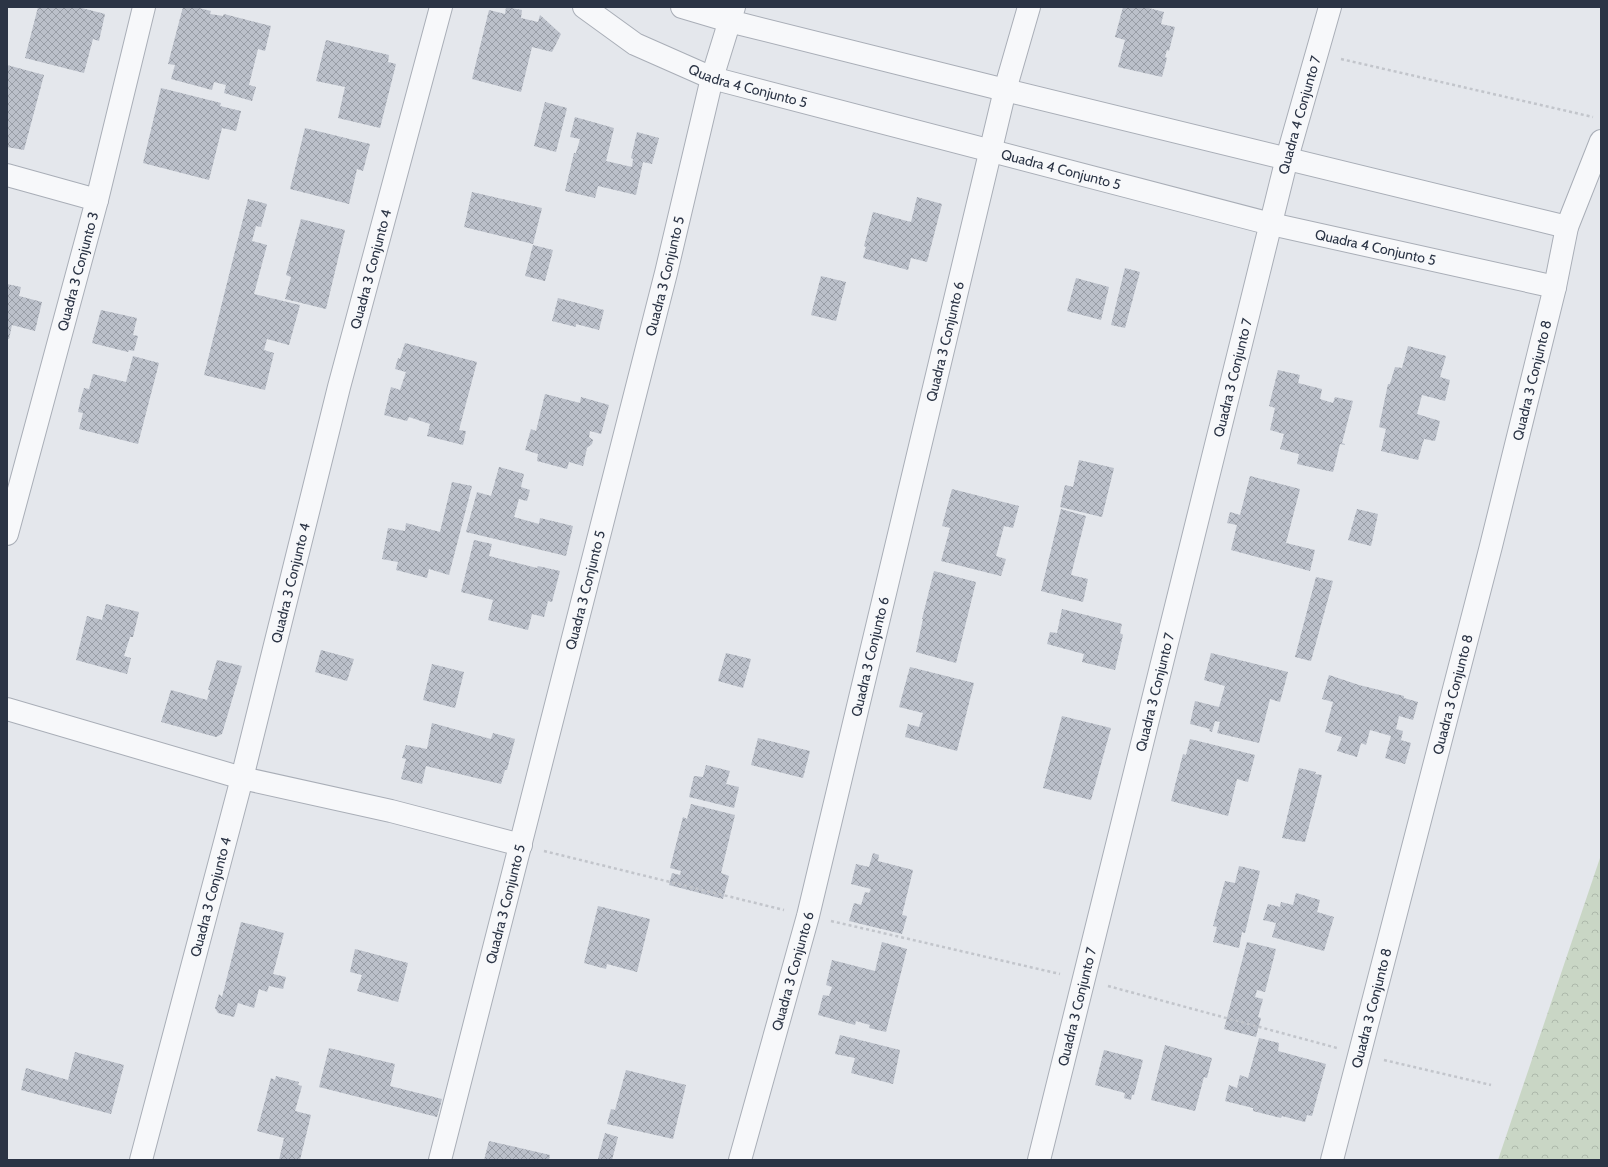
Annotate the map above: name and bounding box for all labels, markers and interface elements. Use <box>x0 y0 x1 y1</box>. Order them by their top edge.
street label: Quadra 4 Conjunto 7 <box>1274 54 1325 176</box>
street label: Quadra 4 Conjunto 5 <box>686 60 809 112</box>
street label: Quadra 4 Conjunto 5 <box>999 145 1123 193</box>
street label: Quadra 3 Conjunto 4 <box>346 207 395 331</box>
street label: Quadra 3 Conjunto 3 <box>53 210 102 333</box>
street label: Quadra 3 Conjunto 5 <box>641 215 688 338</box>
street label: Quadra 4 Conjunto 5 <box>1313 225 1438 269</box>
street label: Quadra 3 Conjunto 6 <box>922 279 968 403</box>
street label: Quadra 3 Conjunto 7 <box>1209 316 1256 439</box>
street label: Quadra 3 Conjunto 8 <box>1508 318 1556 442</box>
street label: Quadra 3 Conjunto 4 <box>267 521 314 645</box>
street label: Quadra 3 Conjunto 5 <box>561 529 609 652</box>
street label: Quadra 3 Conjunto 6 <box>847 595 893 718</box>
street label: Quadra 3 Conjunto 7 <box>1131 631 1178 754</box>
street label: Quadra 3 Conjunto 8 <box>1428 632 1477 756</box>
street label: Quadra 3 Conjunto 4 <box>186 835 235 959</box>
street label: Quadra 3 Conjunto 5 <box>481 843 529 966</box>
street label: Quadra 3 Conjunto 6 <box>767 910 818 1033</box>
street label: Quadra 3 Conjunto 7 <box>1054 945 1100 1068</box>
street label: Quadra 3 Conjunto 8 <box>1347 946 1396 1070</box>

